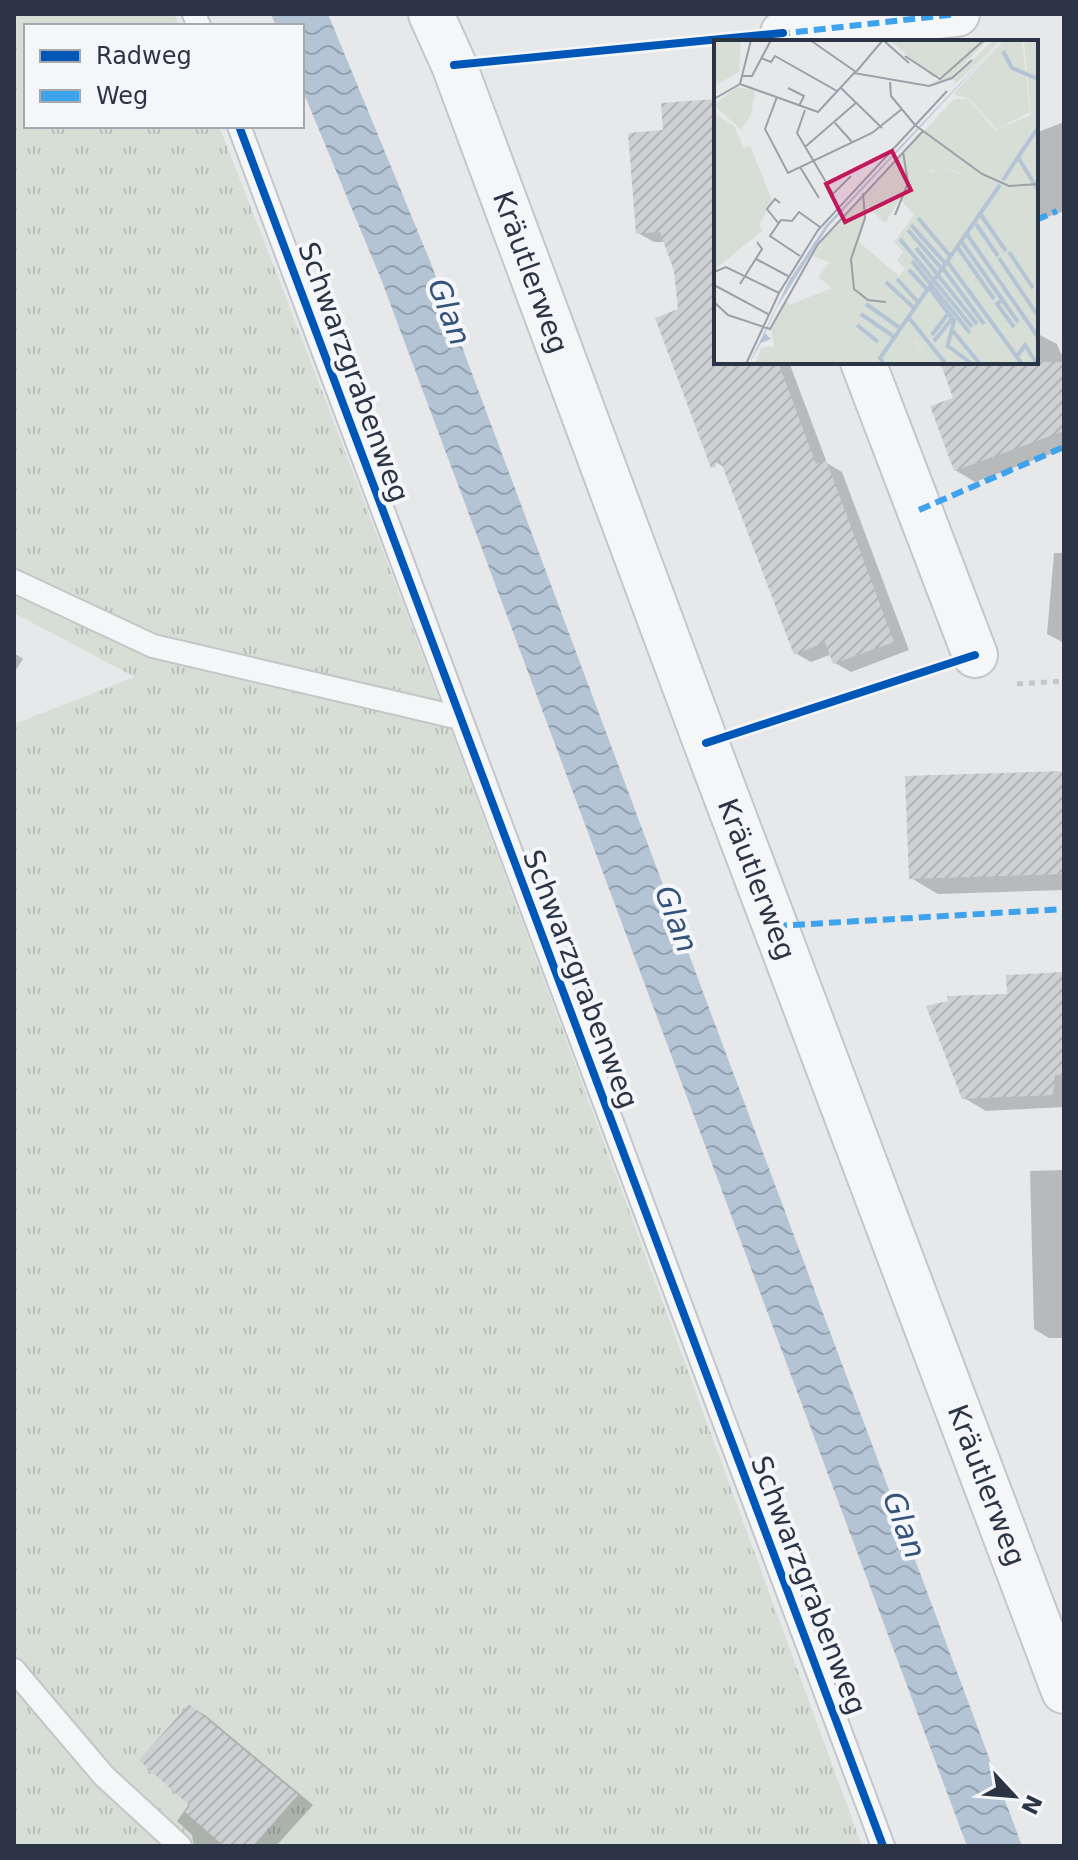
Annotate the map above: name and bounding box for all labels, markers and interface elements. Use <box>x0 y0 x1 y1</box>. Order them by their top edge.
legend <box>24 24 304 128</box>
inset map <box>714 40 1038 364</box>
text: Radweg <box>96 42 192 70</box>
text: Weg <box>96 82 148 110</box>
street label: Kräutlerweg <box>486 187 575 358</box>
street label: Schwarzgrabenweg <box>291 238 416 507</box>
water label: Glan <box>421 273 478 350</box>
street label: Kräutlerweg <box>711 794 802 965</box>
street label: Schwarzgrabenweg <box>516 845 645 1113</box>
water label: Glan <box>648 880 705 957</box>
street label: Kräutlerweg <box>941 1400 1032 1571</box>
street label: Schwarzgrabenweg <box>744 1451 873 1719</box>
water label: Glan <box>876 1486 933 1563</box>
north arrow <box>974 1756 1054 1836</box>
text: N <box>1016 1791 1047 1818</box>

